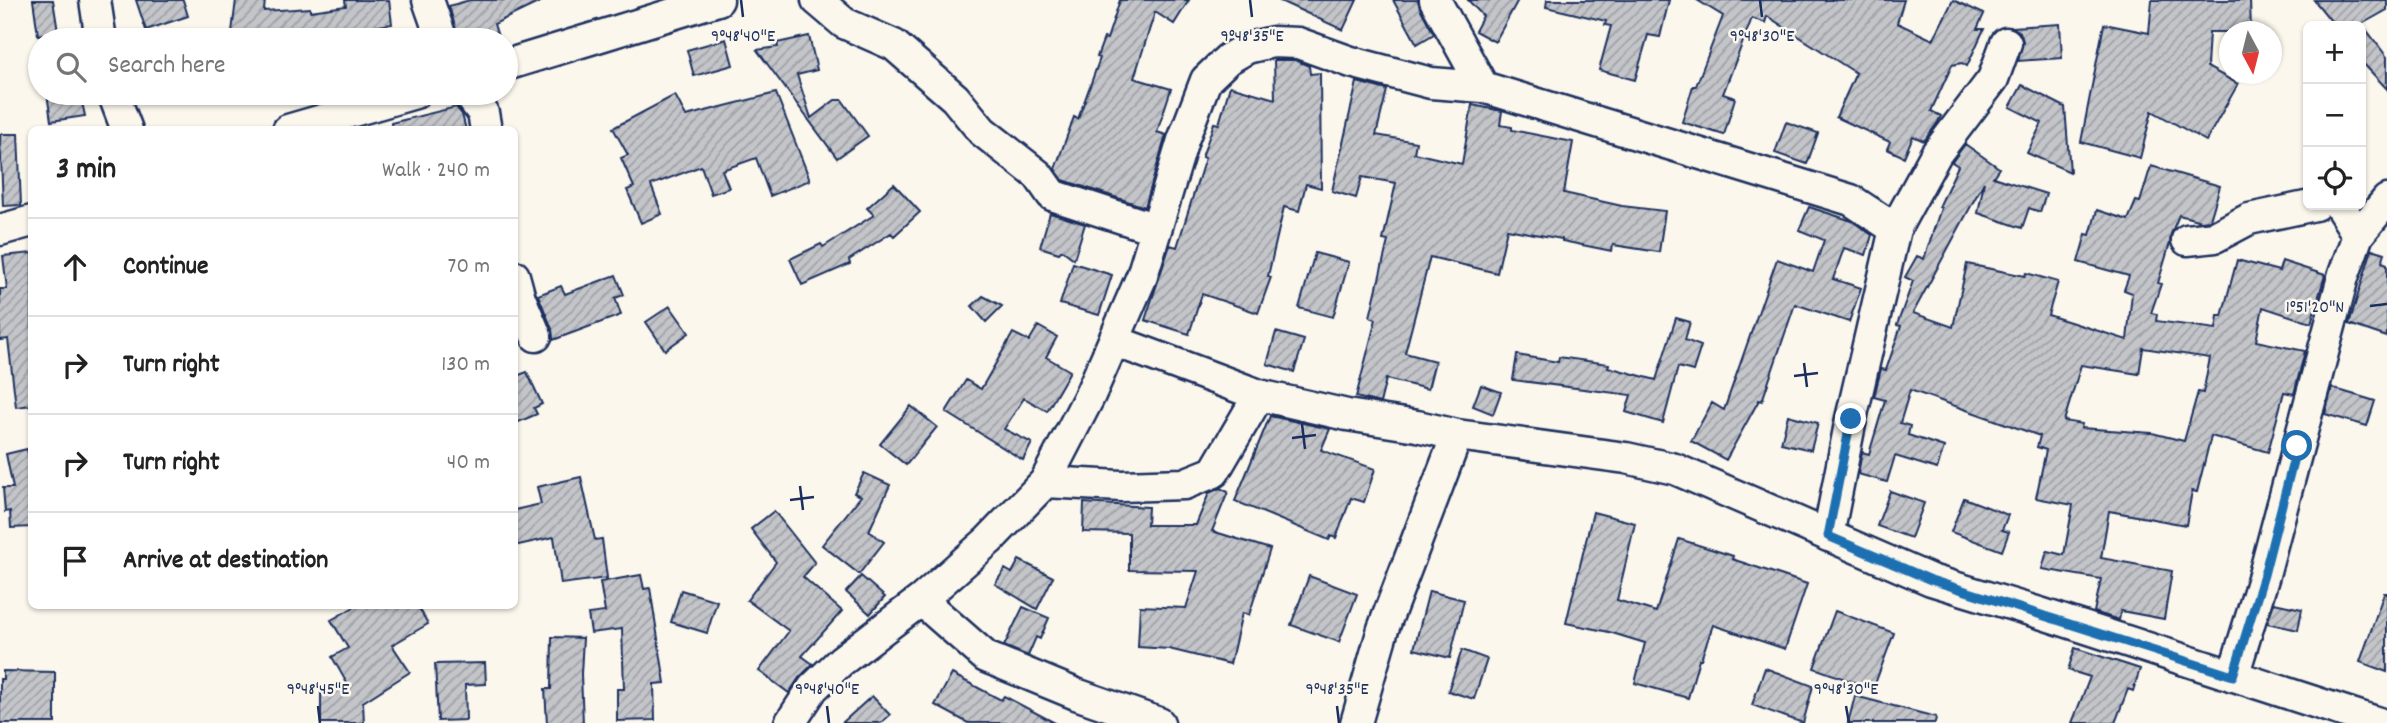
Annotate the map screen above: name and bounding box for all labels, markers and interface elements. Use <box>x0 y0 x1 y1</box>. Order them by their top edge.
north arrow <box>2219 21 2282 84</box>
map controls <box>2303 21 2366 210</box>
button: + <box>2303 21 2366 84</box>
text: 9°48'40"E <box>711 25 775 50</box>
text: 9°48'35"E <box>1220 25 1284 50</box>
text: 9°48'30"E <box>1730 25 1794 50</box>
search box <box>28 28 518 105</box>
icon: search <box>52 48 90 86</box>
text: Search here <box>108 48 226 85</box>
button: − <box>2303 84 2366 147</box>
button: locate <box>2303 147 2366 210</box>
text: 3 min <box>56 150 116 193</box>
text: Walk · 240 m <box>382 155 490 188</box>
icon: ahead <box>56 248 94 286</box>
text: Continue <box>123 249 208 286</box>
text: 70 m <box>448 251 490 284</box>
text: 1°51'20"N <box>2286 296 2344 321</box>
icon: right <box>56 346 94 384</box>
text: Turn right <box>123 347 220 384</box>
text: 130 m <box>441 349 490 382</box>
route end <box>1835 403 1866 434</box>
route start <box>2281 430 2312 461</box>
icon: right <box>56 444 94 482</box>
text: Turn right <box>123 445 220 482</box>
text: 40 m <box>447 447 490 480</box>
icon: arrive <box>56 542 94 580</box>
text: Arrive at destination <box>123 543 328 580</box>
text: 9°48'45"E <box>287 678 349 703</box>
text: 9°48'40"E <box>795 678 859 703</box>
text: 9°48'35"E <box>1305 678 1369 703</box>
text: 9°48'30"E <box>1814 678 1878 703</box>

